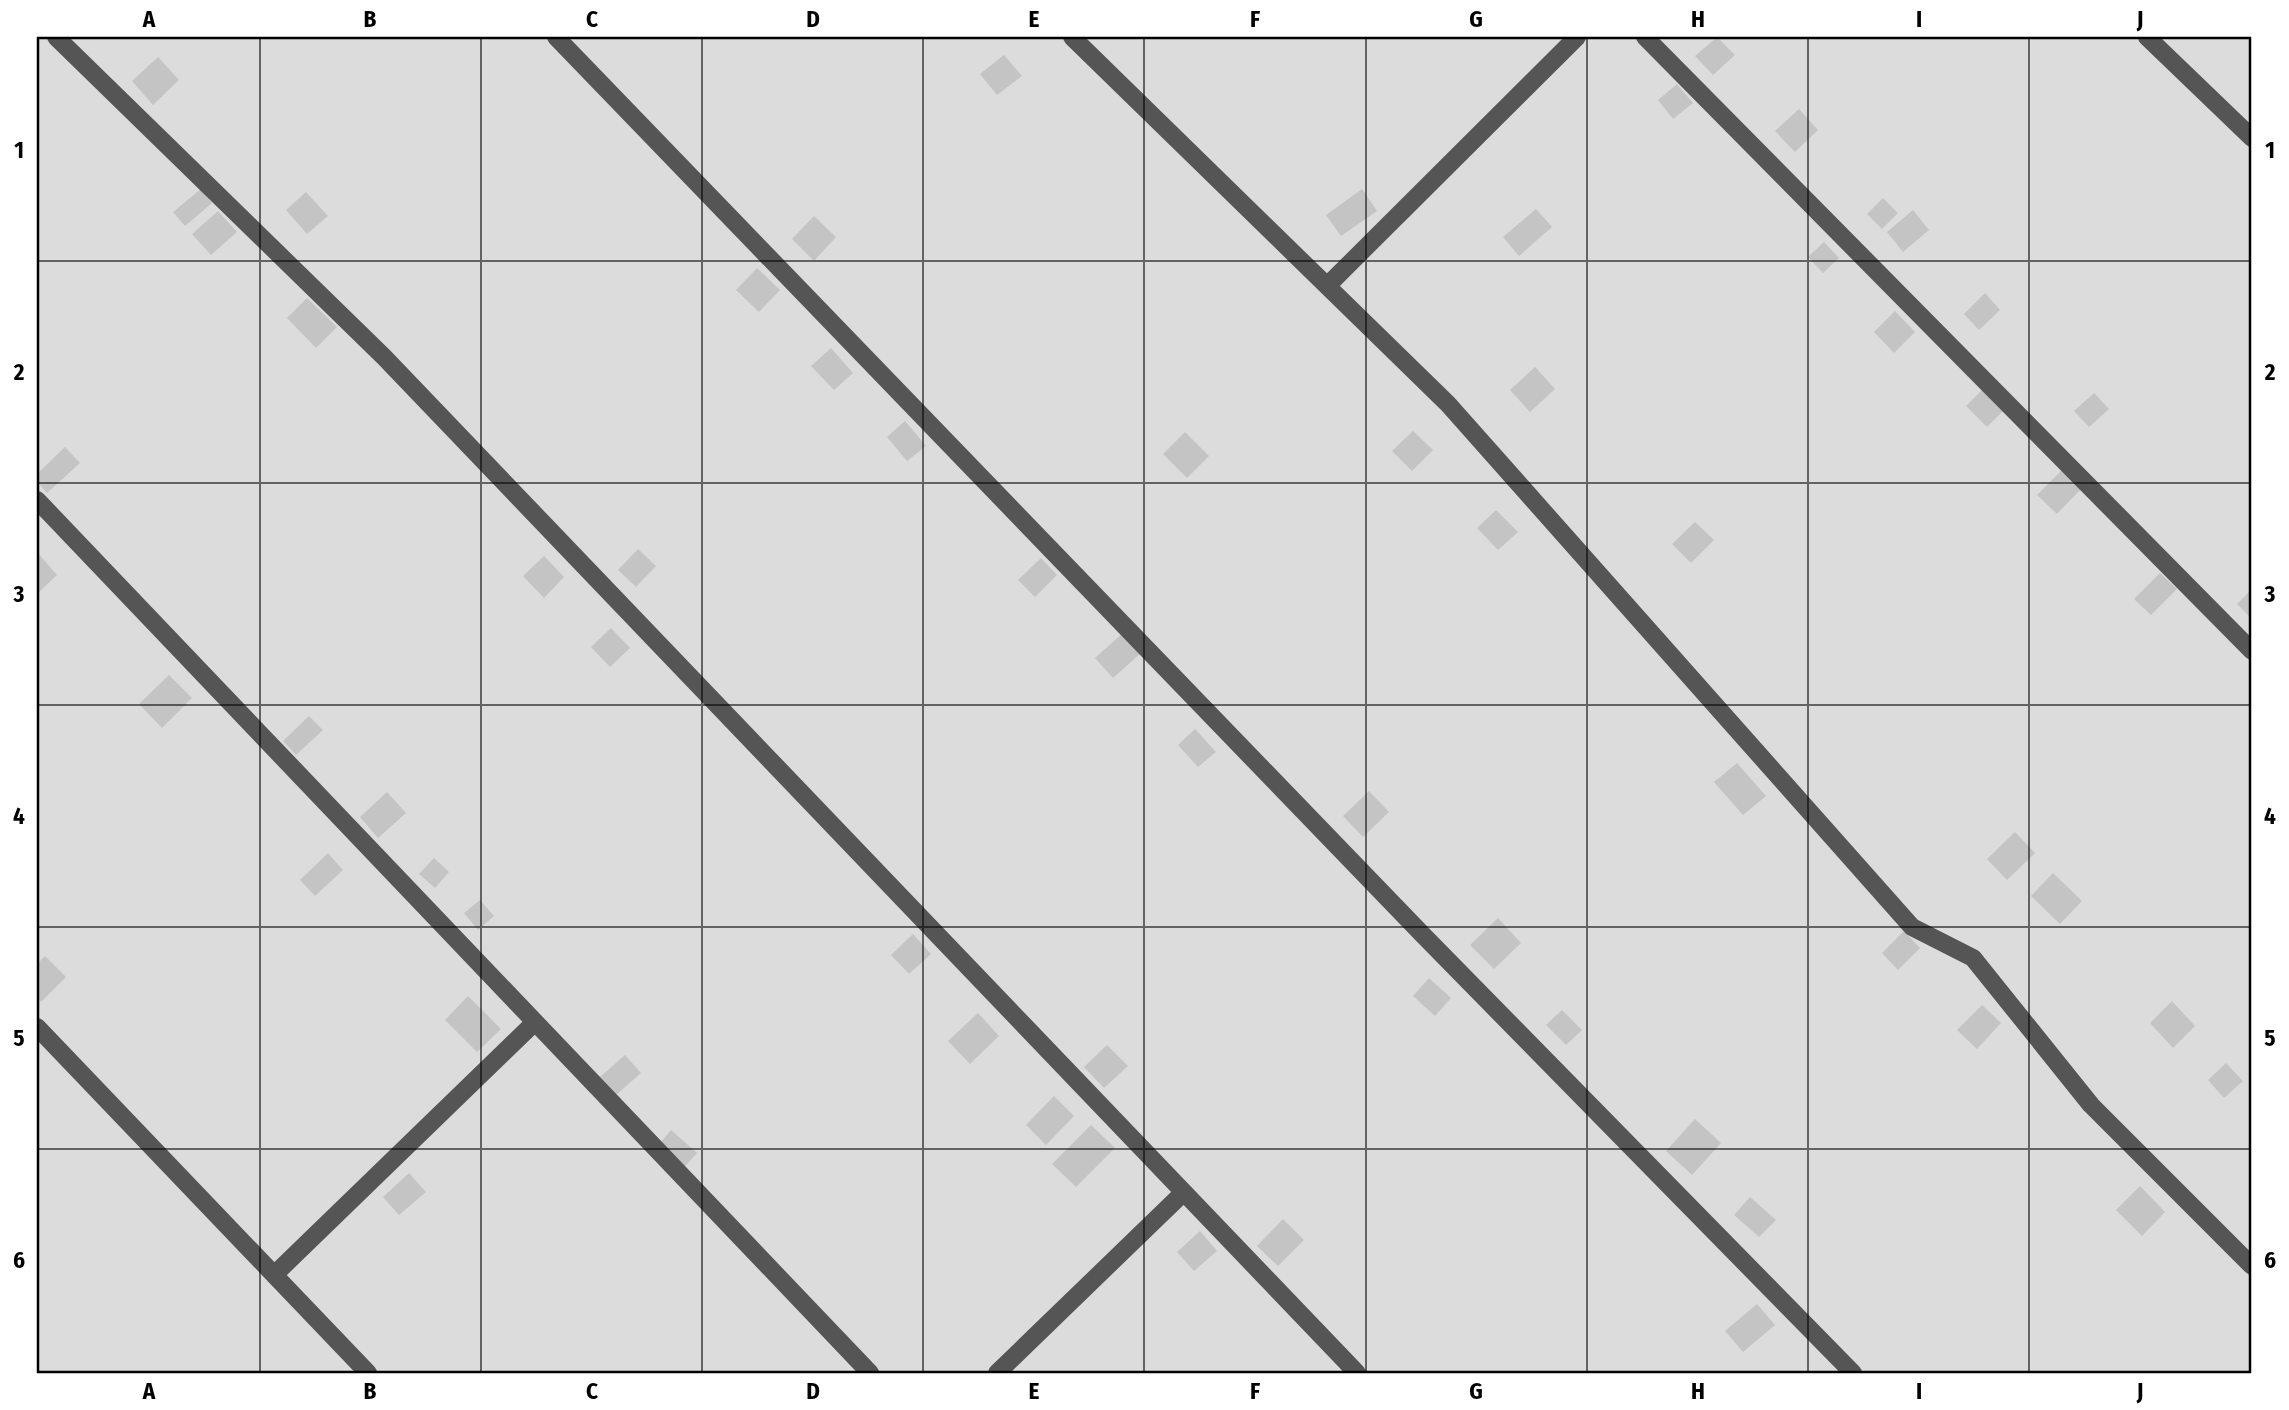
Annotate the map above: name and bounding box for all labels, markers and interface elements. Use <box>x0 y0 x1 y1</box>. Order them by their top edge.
text: A <box>142 5 156 33</box>
text: B <box>364 5 377 33</box>
text: C <box>586 5 598 33</box>
text: D <box>806 5 820 33</box>
text: E <box>1029 5 1040 33</box>
text: F <box>1250 5 1260 33</box>
text: G <box>1469 5 1483 33</box>
text: H <box>1691 5 1705 33</box>
text: I <box>1916 5 1922 33</box>
text: J <box>2136 5 2143 33</box>
text: 1 <box>14 136 24 164</box>
text: 1 <box>2265 136 2275 164</box>
text: 2 <box>13 358 25 386</box>
text: 2 <box>2264 358 2276 386</box>
text: 3 <box>13 580 25 608</box>
text: 3 <box>2264 580 2276 608</box>
text: 4 <box>13 802 25 830</box>
text: 4 <box>2264 802 2276 830</box>
text: 5 <box>13 1024 25 1052</box>
text: 5 <box>2264 1024 2276 1052</box>
text: 6 <box>13 1246 25 1274</box>
text: 6 <box>2264 1246 2276 1274</box>
text: A <box>142 1377 156 1405</box>
text: B <box>364 1377 377 1405</box>
text: C <box>586 1377 598 1405</box>
text: D <box>806 1377 820 1405</box>
text: E <box>1029 1377 1040 1405</box>
text: F <box>1250 1377 1260 1405</box>
text: G <box>1469 1377 1483 1405</box>
text: H <box>1691 1377 1705 1405</box>
text: I <box>1916 1377 1922 1405</box>
text: J <box>2136 1377 2143 1405</box>

